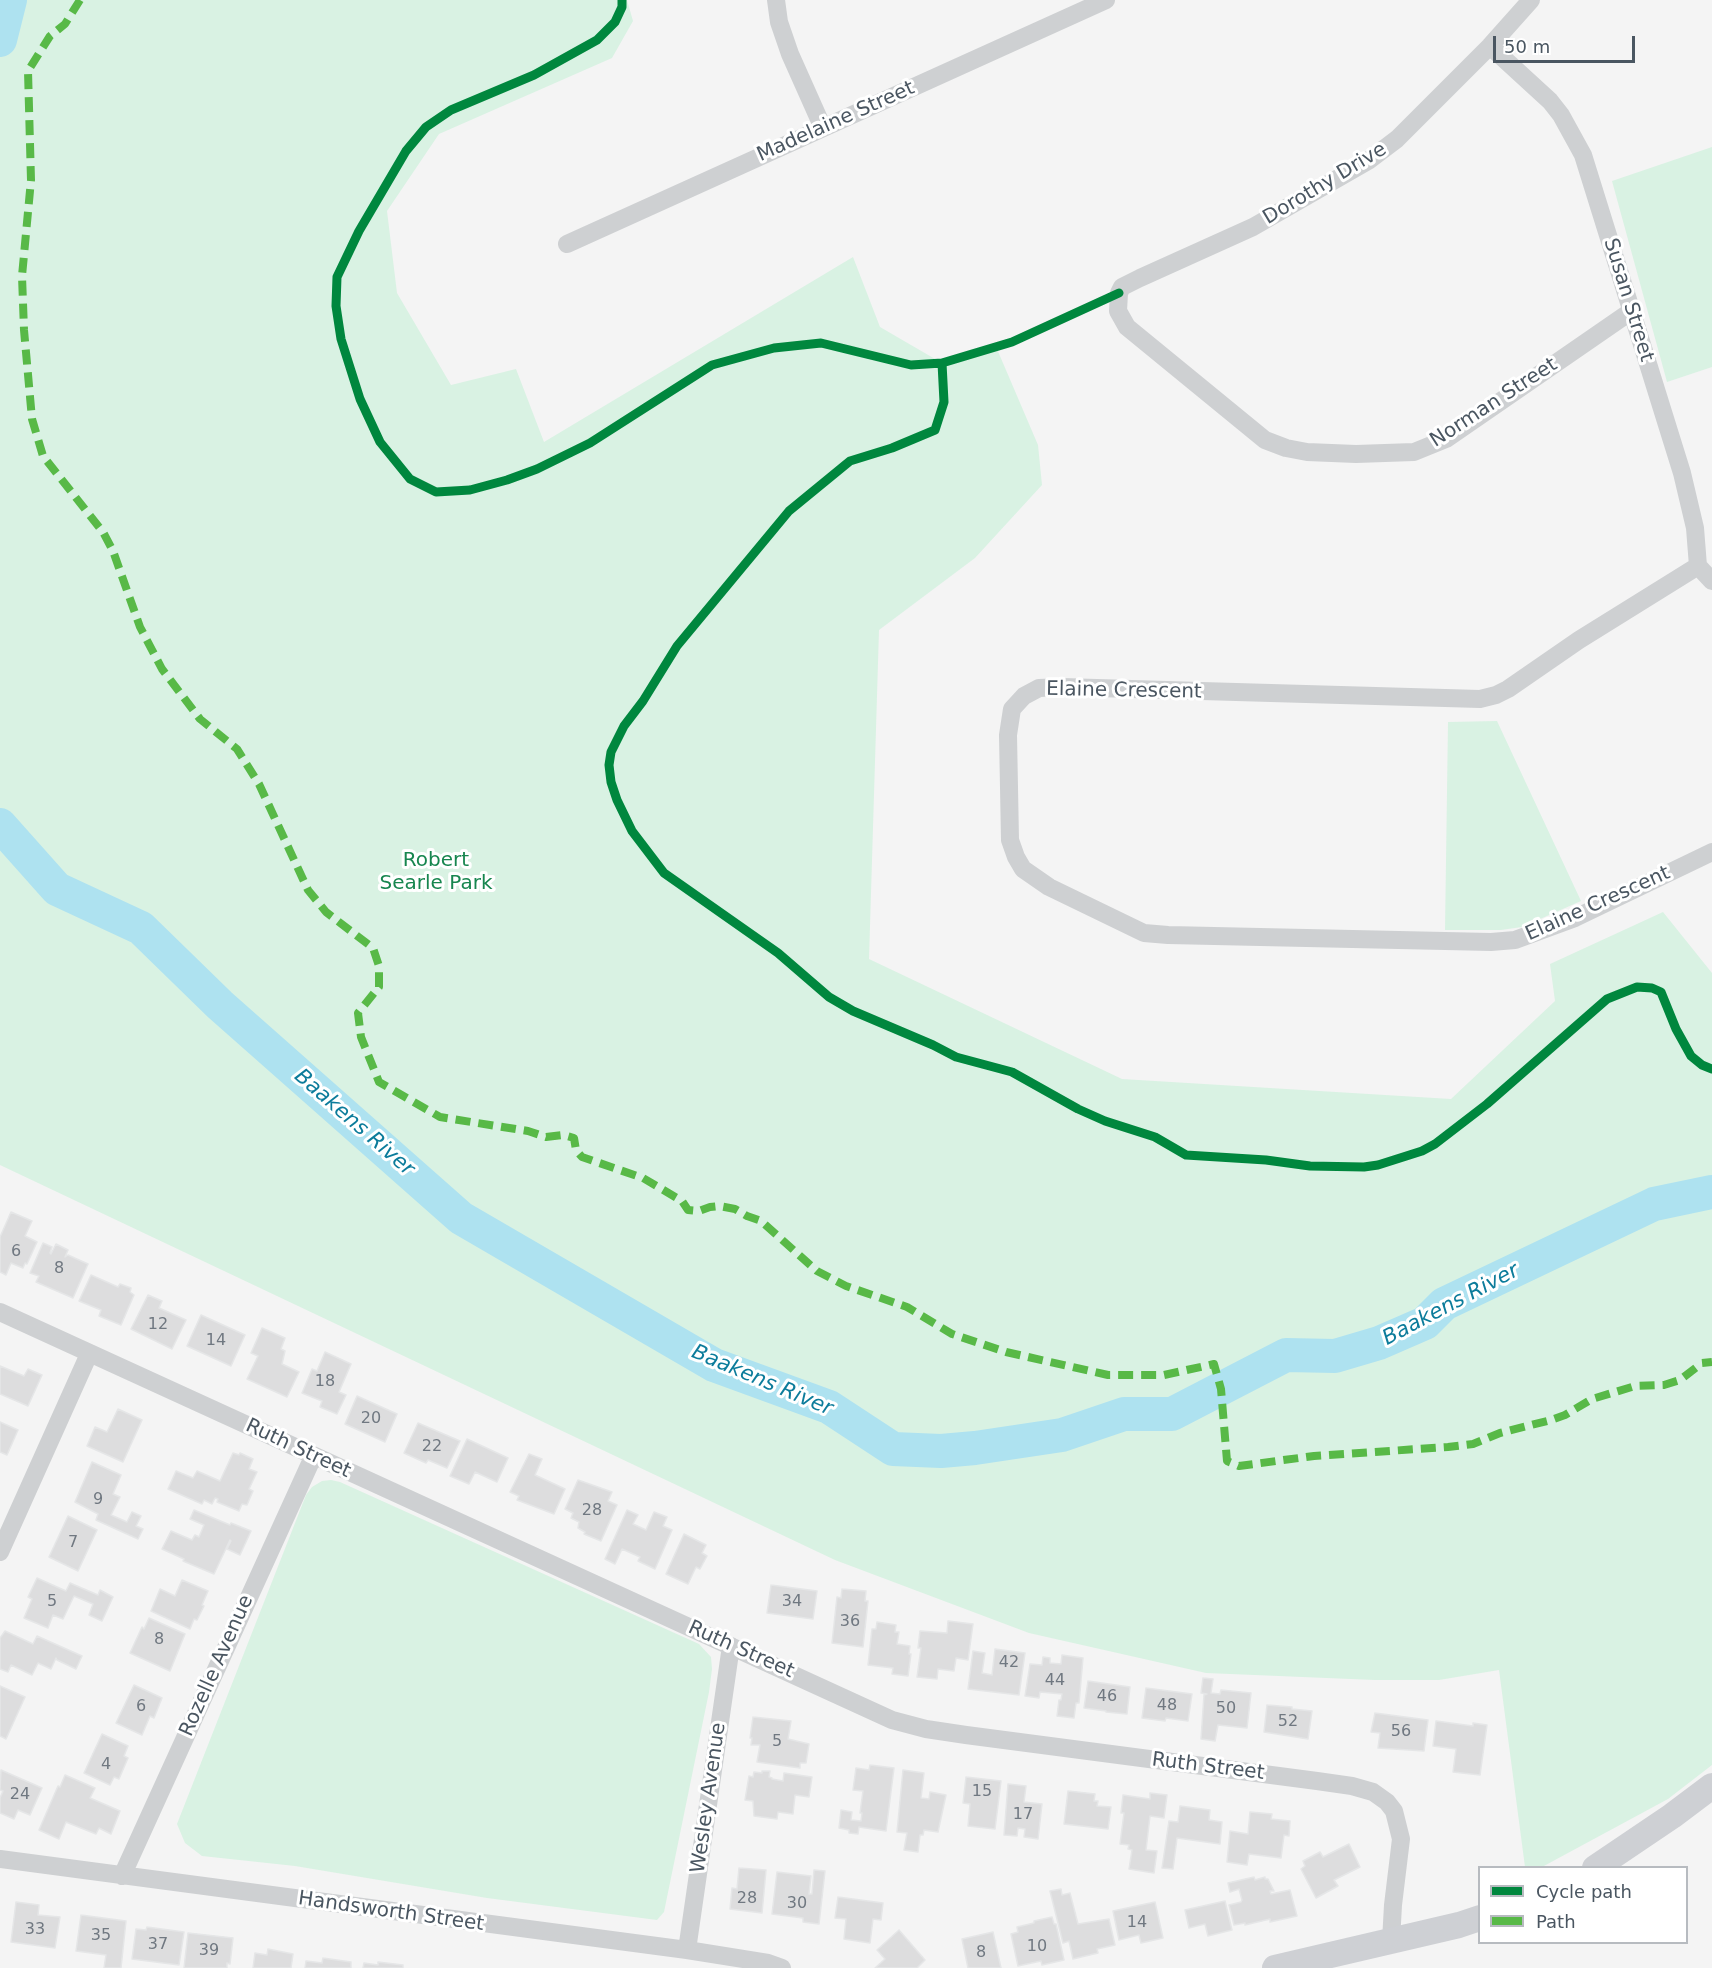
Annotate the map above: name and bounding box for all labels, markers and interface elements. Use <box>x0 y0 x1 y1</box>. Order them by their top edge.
scale bar <box>1496 24 1638 62</box>
text: 50 m <box>1504 36 1550 57</box>
street label: Madelaine Street <box>753 76 919 168</box>
street label: Dorothy Drive <box>1259 138 1391 230</box>
street label: Susan Street <box>1598 235 1658 365</box>
street label: Norman Street <box>1426 353 1562 453</box>
street label: Elaine Crescent <box>1046 678 1202 704</box>
park label: Robert Searle Park <box>380 849 492 896</box>
street label: Elaine Crescent <box>1522 861 1674 947</box>
water label: Baakens River <box>289 1064 419 1182</box>
house number: 6 <box>11 1242 21 1262</box>
house number: 8 <box>54 1259 64 1279</box>
water label: Baakens River <box>1379 1259 1523 1351</box>
house number: 12 <box>148 1315 168 1335</box>
house number: 14 <box>206 1331 226 1351</box>
water label: Baakens River <box>688 1340 836 1422</box>
house number: 18 <box>315 1372 335 1392</box>
house number: 20 <box>361 1409 381 1429</box>
street label: Ruth Street <box>242 1414 354 1484</box>
house number: 22 <box>422 1437 442 1457</box>
house number: 9 <box>93 1490 103 1510</box>
house number: 28 <box>582 1501 602 1521</box>
house number: 7 <box>68 1533 78 1553</box>
house number: 5 <box>47 1592 57 1612</box>
street label: Rozelle Avenue <box>175 1592 259 1740</box>
house number: 34 <box>782 1592 802 1612</box>
house number: 36 <box>840 1612 860 1632</box>
street label: Ruth Street <box>684 1616 798 1684</box>
house number: 8 <box>154 1630 164 1650</box>
house number: 42 <box>999 1653 1019 1673</box>
house number: 44 <box>1045 1671 1065 1691</box>
house number: 46 <box>1097 1687 1117 1707</box>
house number: 48 <box>1157 1696 1177 1716</box>
house number: 6 <box>136 1697 146 1717</box>
house number: 50 <box>1216 1699 1236 1719</box>
house number: 52 <box>1278 1712 1298 1732</box>
street label: Wesley Avenue <box>687 1721 731 1875</box>
house number: 56 <box>1391 1722 1411 1742</box>
house number: 5 <box>772 1732 782 1752</box>
street label: Ruth Street <box>1150 1748 1266 1786</box>
house number: 4 <box>101 1755 111 1775</box>
house number: 15 <box>972 1782 992 1802</box>
house number: 24 <box>10 1785 30 1805</box>
house number: 17 <box>1013 1805 1033 1825</box>
legend <box>1478 1866 1688 1944</box>
text: Cycle path <box>1536 1881 1632 1902</box>
street label: Handsworth Street <box>296 1887 486 1937</box>
house number: 28 <box>737 1889 757 1909</box>
house number: 30 <box>787 1894 807 1914</box>
text: Path <box>1536 1911 1576 1932</box>
house number: 14 <box>1127 1913 1147 1933</box>
house number: 33 <box>25 1920 45 1940</box>
house number: 35 <box>91 1926 111 1946</box>
house number: 37 <box>148 1935 168 1955</box>
house number: 10 <box>1027 1937 1047 1957</box>
house number: 39 <box>199 1941 219 1961</box>
house number: 8 <box>976 1943 986 1963</box>

